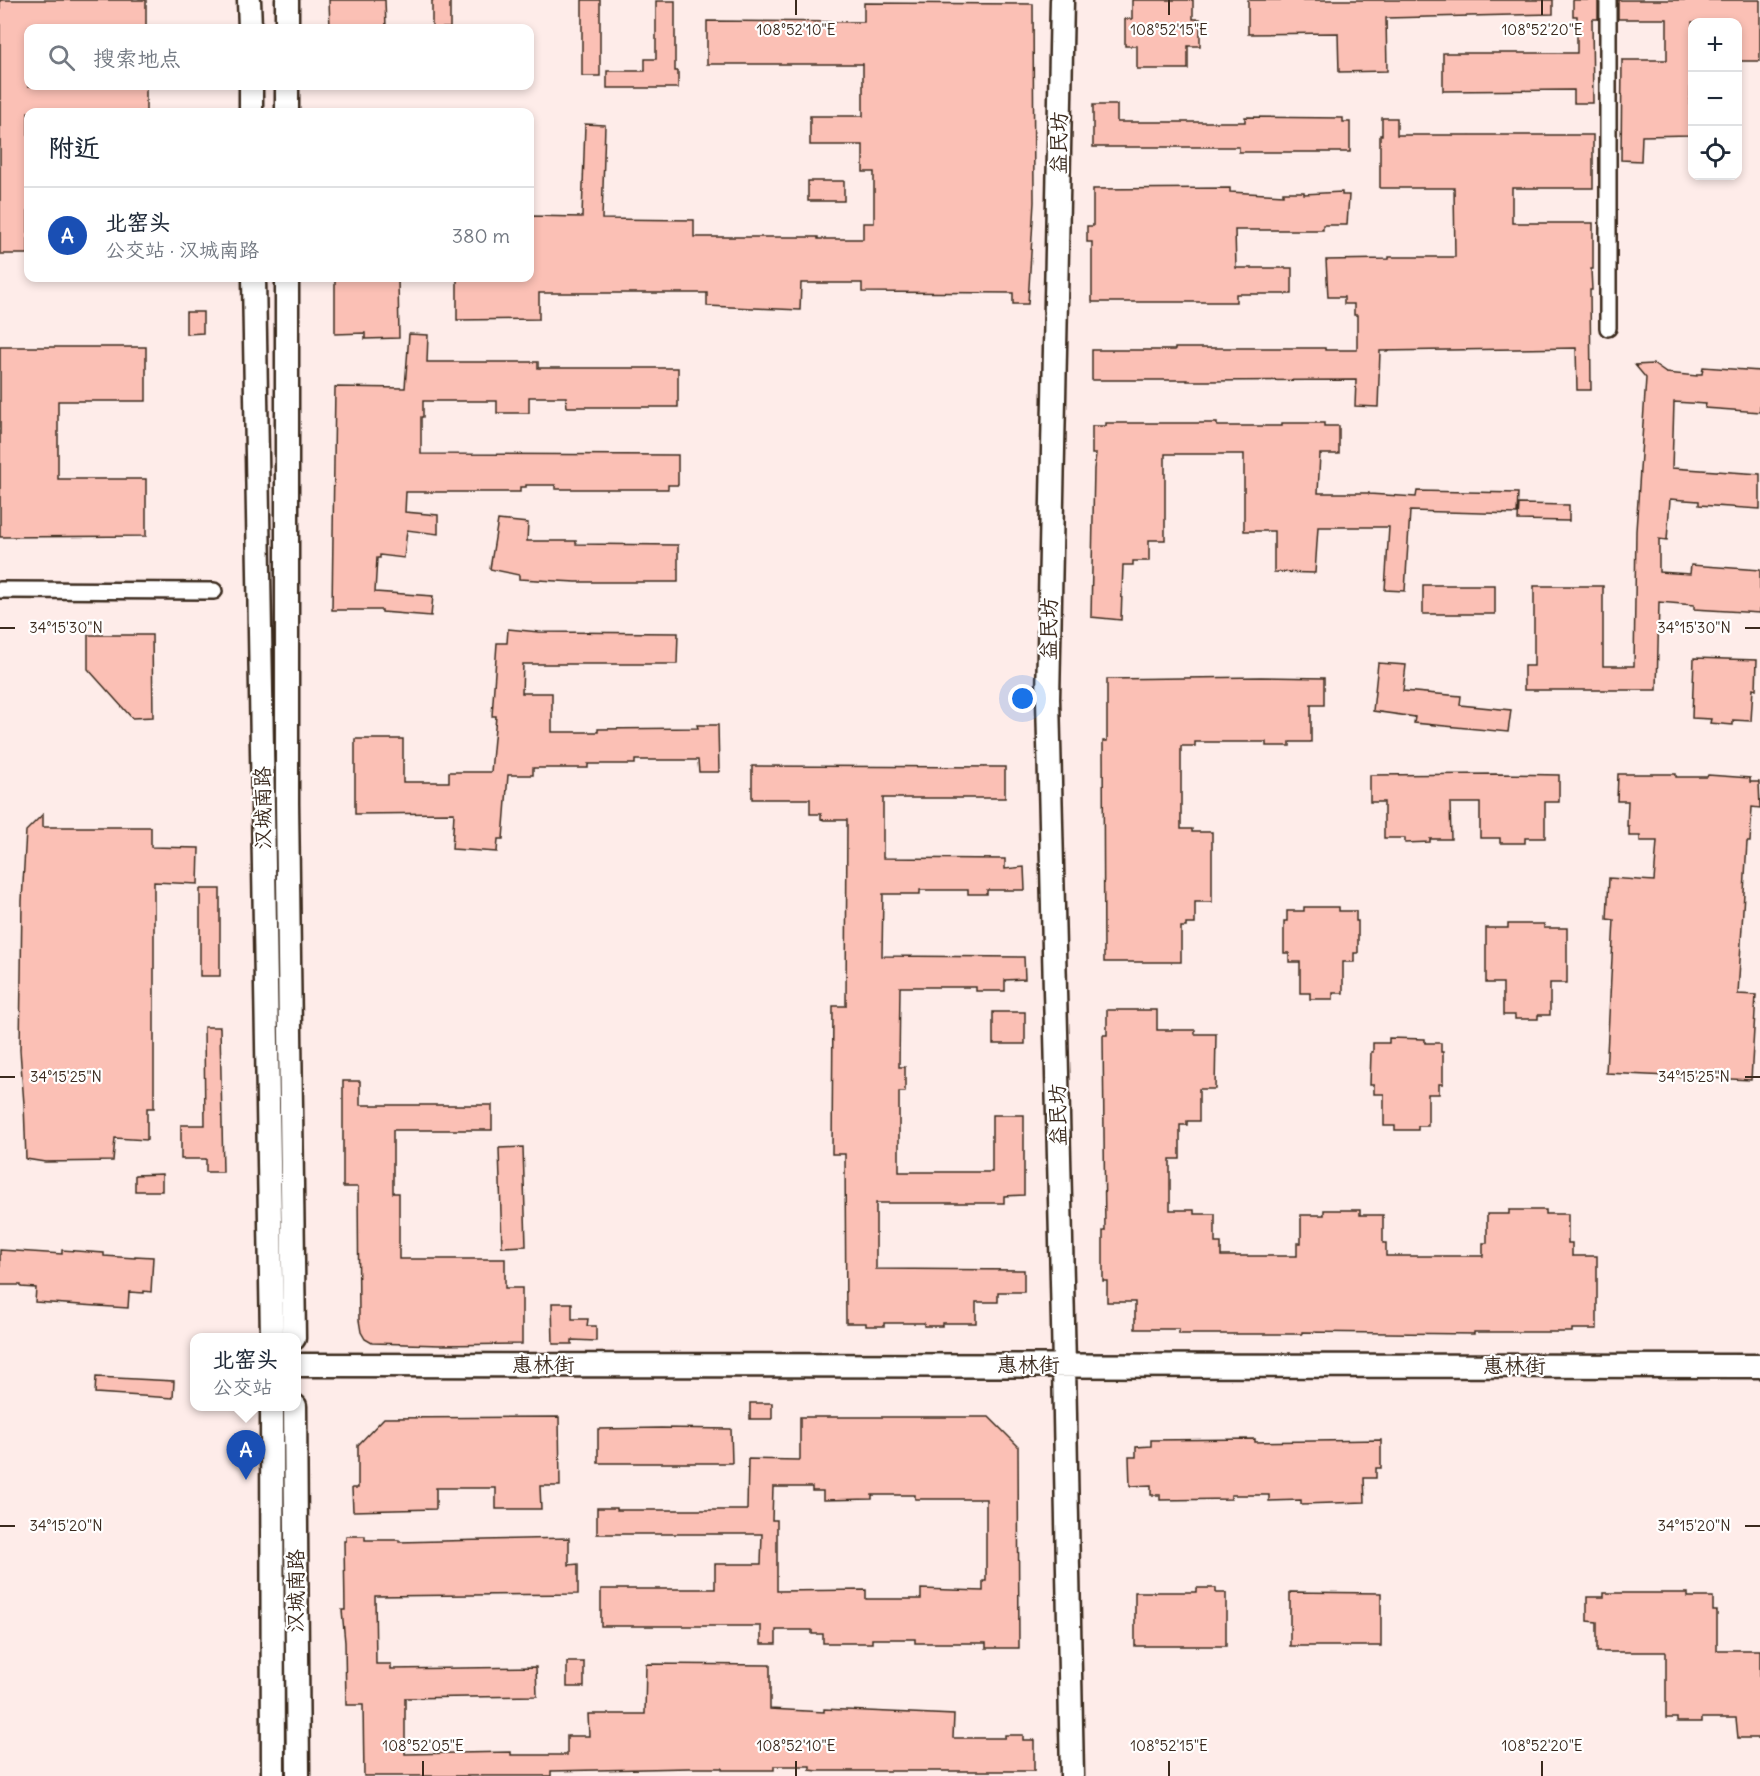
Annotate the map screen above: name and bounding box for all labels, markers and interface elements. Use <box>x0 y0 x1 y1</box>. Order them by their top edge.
map controls <box>1688 18 1742 180</box>
button: + <box>1688 18 1742 72</box>
text: 108°52'10"E <box>757 20 836 39</box>
text: 108°52'15"E <box>1130 20 1208 39</box>
text: 108°52'20"E <box>1501 20 1583 39</box>
search box <box>24 24 534 90</box>
icon: search <box>45 41 78 74</box>
text: 搜索地点 <box>93 44 181 72</box>
button: − <box>1688 72 1742 126</box>
street label: 益民坊 <box>1044 111 1073 175</box>
button: locate <box>1688 126 1742 180</box>
text: 附近 <box>48 131 100 164</box>
text: 北窑头 <box>105 208 171 236</box>
text: A <box>61 223 74 248</box>
text: 380 m <box>452 223 510 248</box>
text: 公交站 · 汉城南路 <box>105 237 259 262</box>
street label: 益民坊 <box>1034 597 1063 661</box>
text: 34°15'30"N <box>29 618 103 637</box>
text: 34°15'30"N <box>1657 618 1731 637</box>
your location <box>1008 684 1037 713</box>
street label: 汉城南路 <box>248 766 277 850</box>
text: 34°15'25"N <box>30 1067 102 1086</box>
text: 34°15'25"N <box>1658 1067 1730 1086</box>
street label: 益民坊 <box>1043 1083 1072 1147</box>
popup <box>190 1333 301 1411</box>
text: 北窑头 <box>212 1345 279 1373</box>
street label: 惠林街 <box>512 1351 575 1378</box>
street label: 惠林街 <box>997 1351 1060 1378</box>
street label: 惠林街 <box>1483 1352 1546 1379</box>
text: 公交站 <box>212 1374 272 1399</box>
pin: A <box>226 1430 266 1480</box>
text: 34°15'20"N <box>29 1516 103 1535</box>
text: 34°15'20"N <box>1657 1516 1731 1535</box>
street label: 汉城南路 <box>282 1549 309 1633</box>
text: 108°52'05"E <box>382 1736 464 1755</box>
text: 108°52'10"E <box>757 1736 836 1755</box>
text: 108°52'15"E <box>1130 1736 1208 1755</box>
text: 108°52'20"E <box>1501 1736 1583 1755</box>

